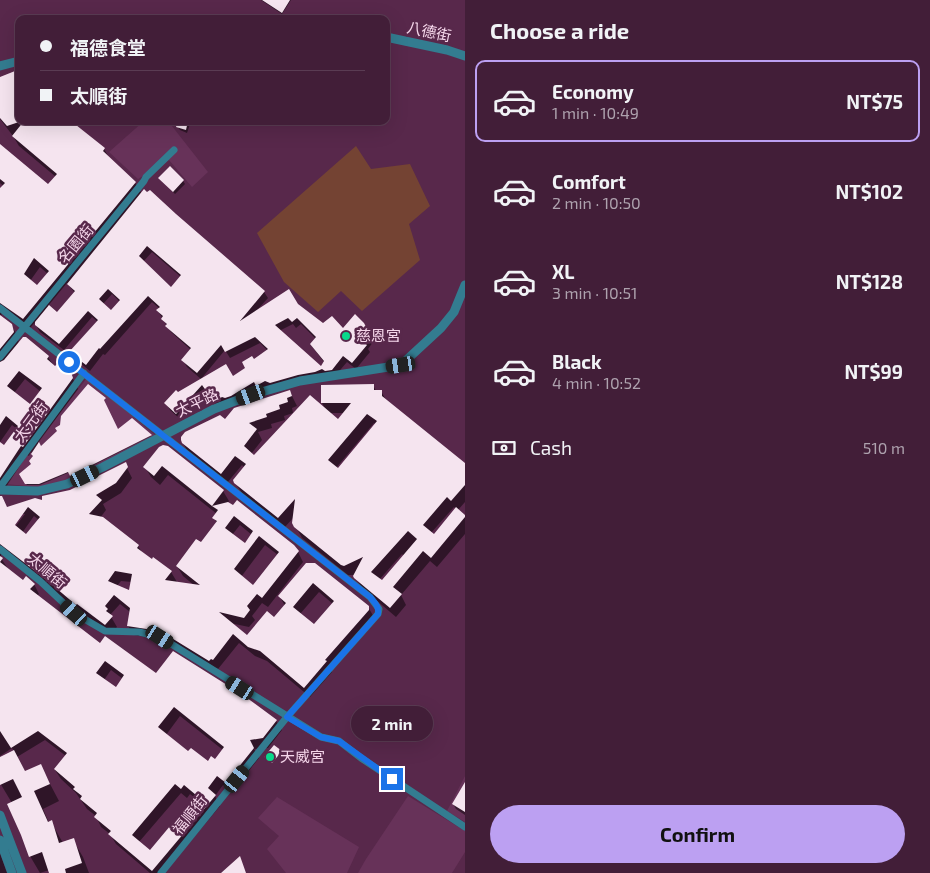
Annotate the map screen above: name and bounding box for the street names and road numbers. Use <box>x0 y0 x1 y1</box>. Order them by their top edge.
street label: 八德街 <box>405 18 453 45</box>
street label: 名園街 <box>54 220 97 266</box>
street label: 太平路 <box>172 384 221 420</box>
street label: 太元街 <box>10 398 51 445</box>
street label: 太順街 <box>25 549 71 592</box>
street label: 福順街 <box>168 791 210 838</box>

